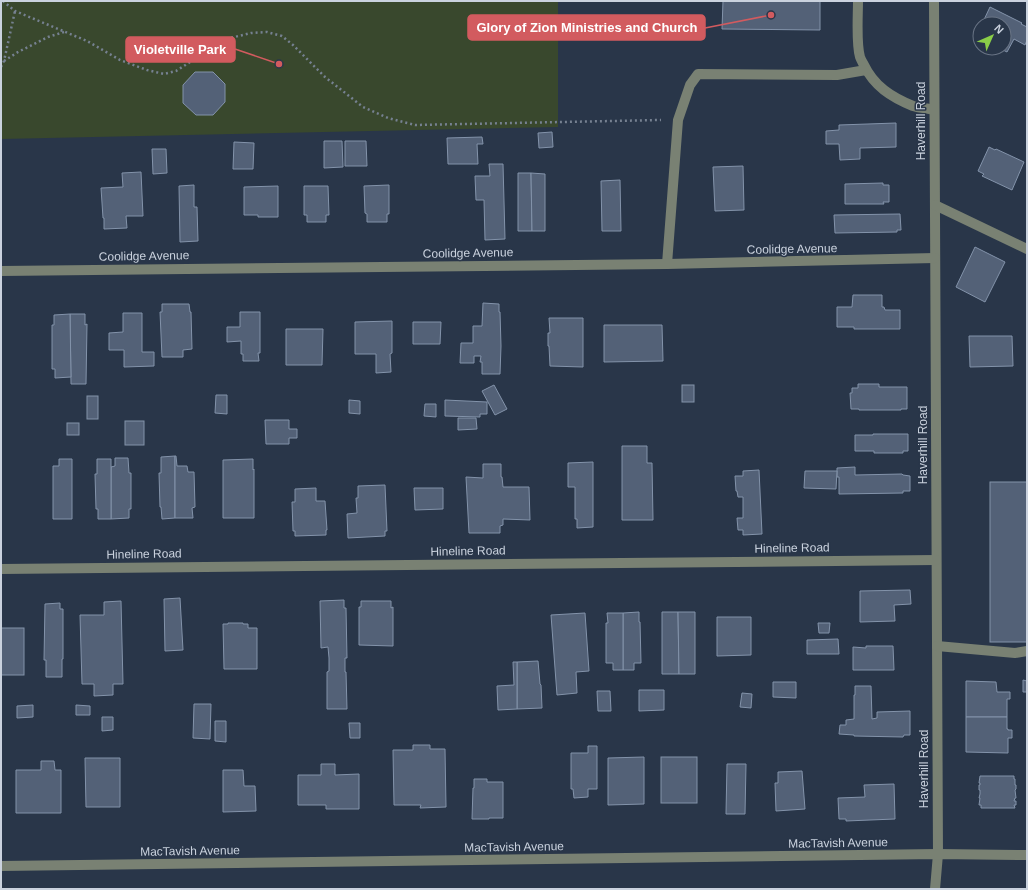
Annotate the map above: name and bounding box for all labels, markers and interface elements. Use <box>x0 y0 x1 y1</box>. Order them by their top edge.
callout: Glory of Zion Ministries and Church <box>468 15 705 40</box>
north arrow <box>972 16 1012 56</box>
text: Glory of Zion Ministries and Church <box>476 20 698 35</box>
text: N <box>992 22 1006 36</box>
callout: Violetville Park <box>126 37 235 62</box>
text: Violetville Park <box>134 42 227 57</box>
street label: Haverhill Road <box>914 82 928 160</box>
street label: Coolidge Avenue <box>747 241 838 257</box>
street label: Coolidge Avenue <box>423 245 514 261</box>
street label: Coolidge Avenue <box>99 248 190 264</box>
street label: Haverhill Road <box>916 406 930 484</box>
street label: Hineline Road <box>754 540 830 556</box>
street label: Hineline Road <box>430 543 506 559</box>
street label: Hineline Road <box>106 546 182 562</box>
street label: Haverhill Road <box>917 730 931 808</box>
street label: MacTavish Avenue <box>788 835 888 851</box>
street label: MacTavish Avenue <box>464 839 564 855</box>
street label: MacTavish Avenue <box>140 843 240 859</box>

